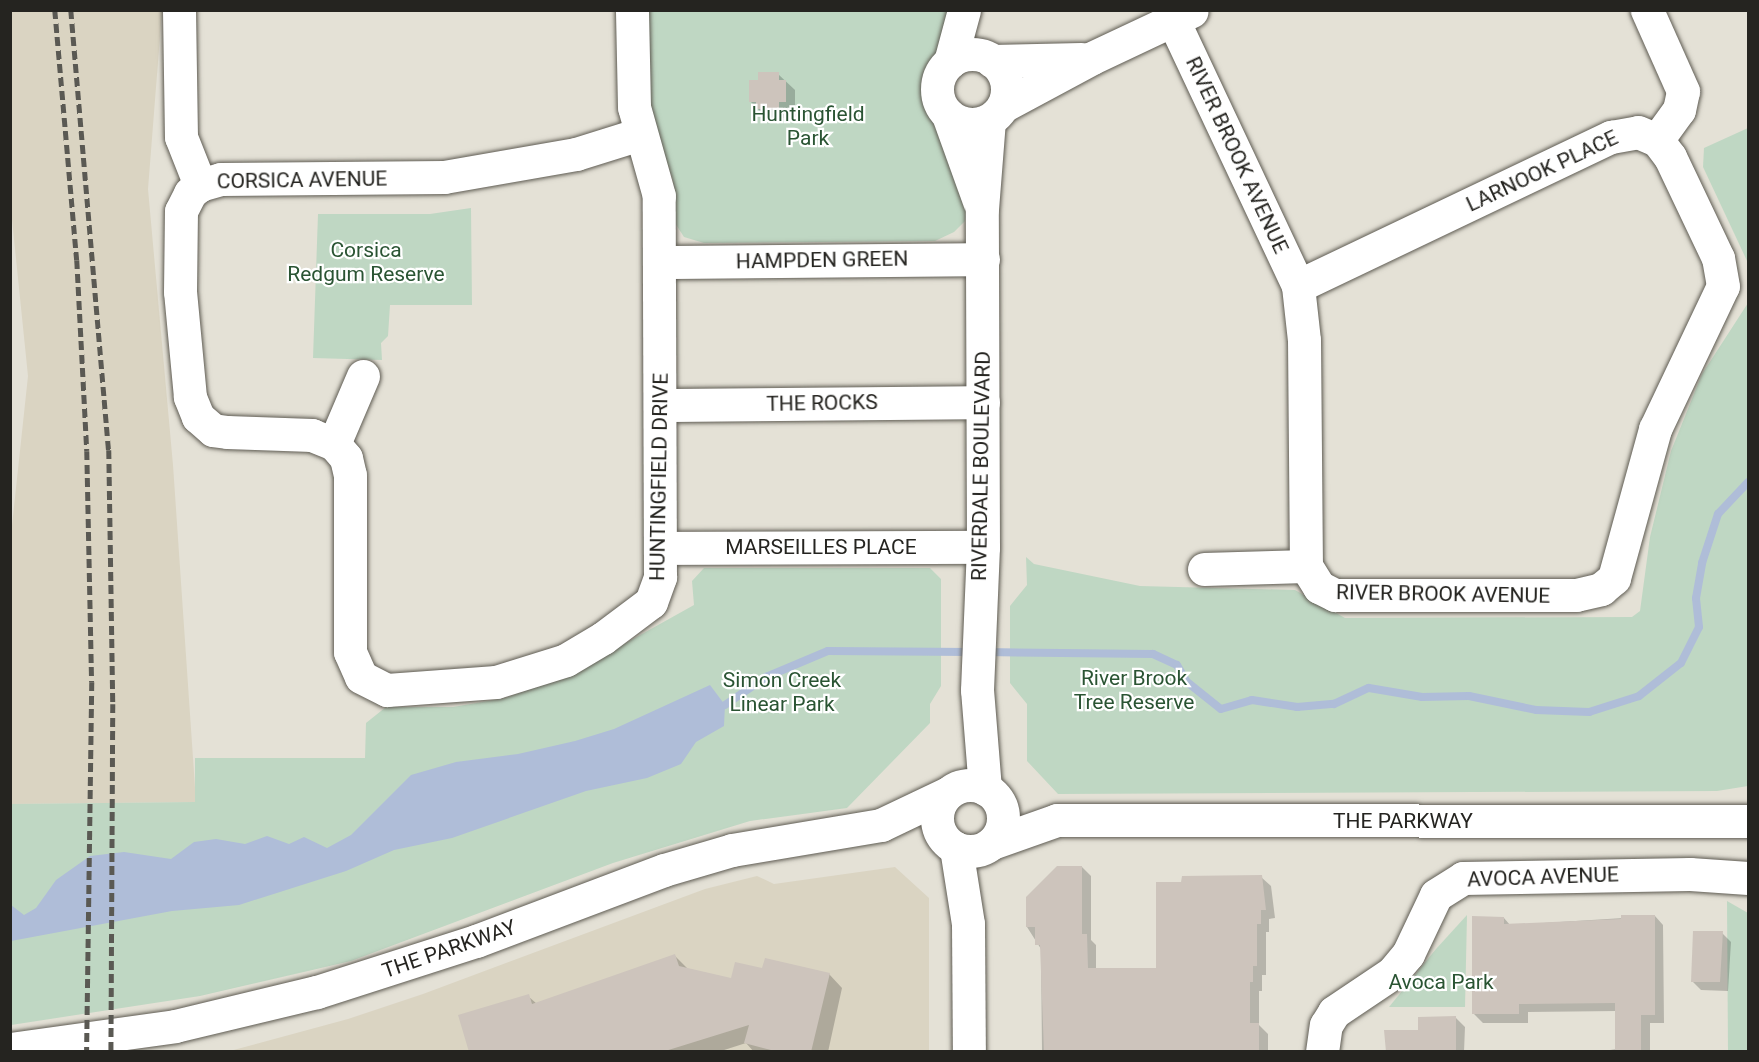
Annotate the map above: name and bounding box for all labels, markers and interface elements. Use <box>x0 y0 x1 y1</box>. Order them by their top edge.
street label: RIVER BROOK AVENUE <box>1180 53 1294 257</box>
park label: Huntingfield Park <box>751 101 865 151</box>
street label: LARNOOK PLACE <box>1462 125 1622 217</box>
street label: CORSICA AVENUE <box>217 166 387 194</box>
park label: Corsica Redgum Reserve <box>287 237 445 287</box>
street label: HAMPDEN GREEN <box>736 246 908 274</box>
street label: RIVERDALE BOULEVARD <box>966 351 996 581</box>
street label: HUNTINGFIELD DRIVE <box>645 373 673 581</box>
street label: THE ROCKS <box>766 389 878 417</box>
street label: MARSEILLES PLACE <box>725 534 917 560</box>
street label: RIVER BROOK AVENUE <box>1336 580 1550 608</box>
park label: River Brook Tree Reserve <box>1074 665 1194 715</box>
park label: Simon Creek Linear Park <box>723 667 841 717</box>
street label: THE PARKWAY <box>1333 808 1473 834</box>
street label: AVOCA AVENUE <box>1467 862 1619 892</box>
street label: THE PARKWAY <box>379 914 519 984</box>
park label: Avoca Park <box>1388 969 1494 995</box>

